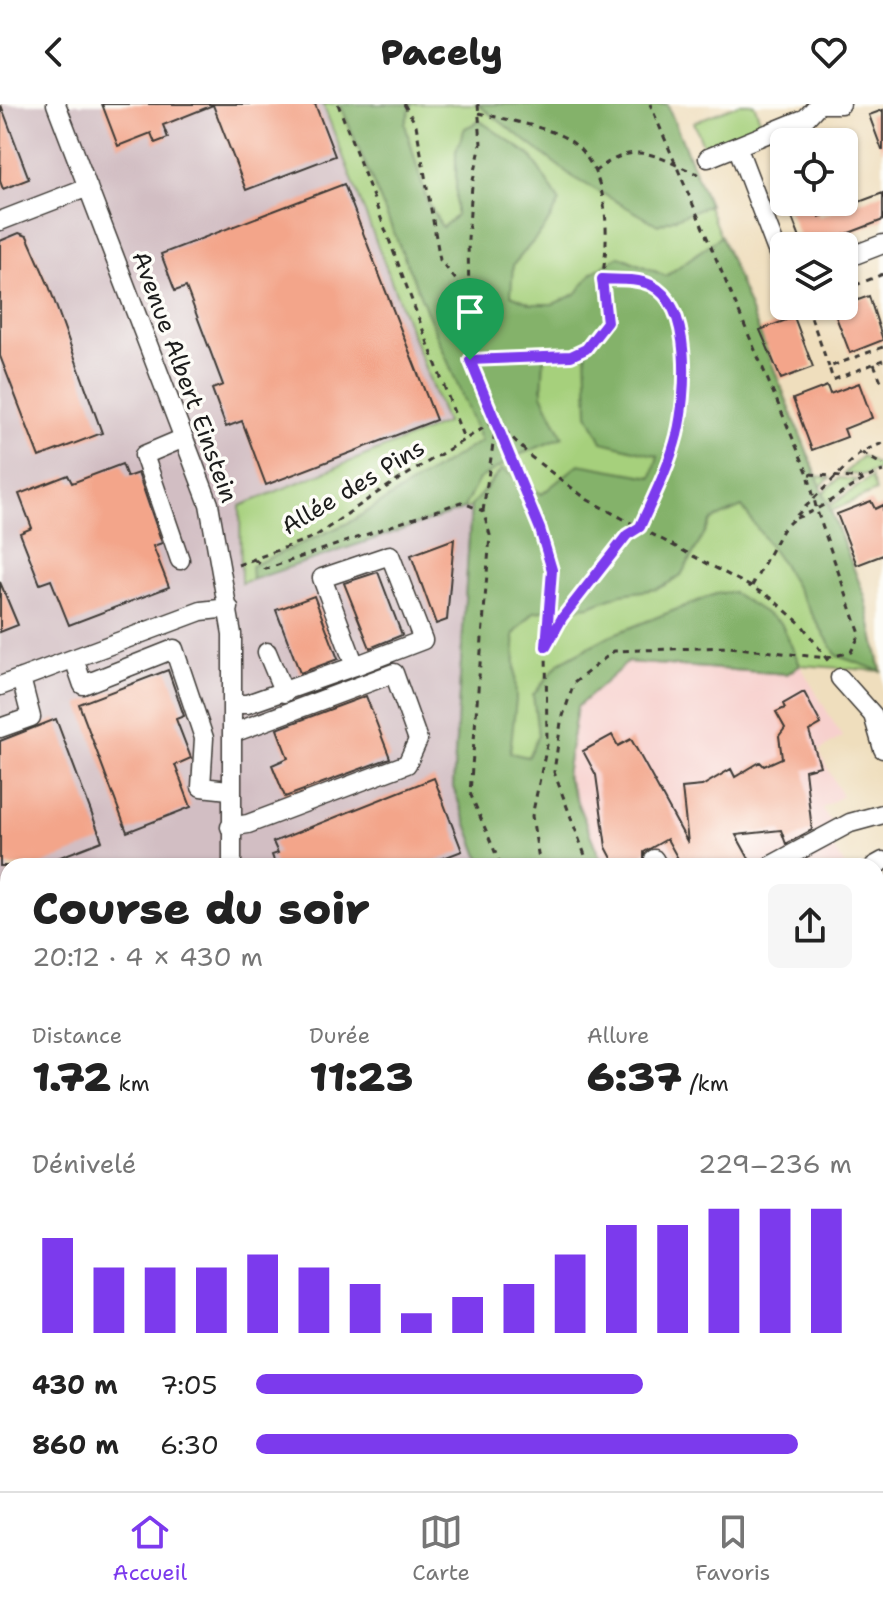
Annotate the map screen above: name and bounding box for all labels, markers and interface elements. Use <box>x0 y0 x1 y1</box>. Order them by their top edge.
text: Pacely <box>380 28 503 77</box>
icon: back <box>32 30 76 74</box>
icon: heart <box>807 30 851 74</box>
map controls <box>770 128 858 320</box>
button: locate <box>770 128 858 216</box>
button: layers <box>770 232 858 320</box>
street label: Avenue Albert Einstein <box>125 247 245 507</box>
pin <box>436 278 504 360</box>
icon: arrive <box>448 290 492 334</box>
street label: Allée des Pins <box>275 432 431 542</box>
text: Course du soir <box>32 879 370 938</box>
button: share <box>768 884 852 968</box>
text: 20:12 · 4 × 430 m <box>32 939 263 974</box>
text: Distance <box>32 1021 122 1050</box>
text: Durée <box>309 1021 370 1050</box>
text: Allure <box>587 1021 650 1050</box>
text: 1.72 <box>32 1050 111 1104</box>
text: 11:23 <box>309 1050 413 1104</box>
text: 6:37 <box>587 1050 682 1104</box>
text: km <box>111 1069 150 1098</box>
text: /km <box>682 1069 729 1098</box>
text: Dénivelé <box>32 1146 137 1181</box>
text: 229–236 m <box>698 1146 852 1181</box>
text: 430 m <box>32 1367 118 1402</box>
text: 7:05 <box>160 1367 217 1402</box>
text: 860 m <box>32 1427 119 1462</box>
text: 6:30 <box>160 1427 219 1462</box>
tab: Accueil <box>113 1510 187 1587</box>
tab: Carte <box>412 1510 470 1587</box>
tab: Favoris <box>695 1510 770 1587</box>

